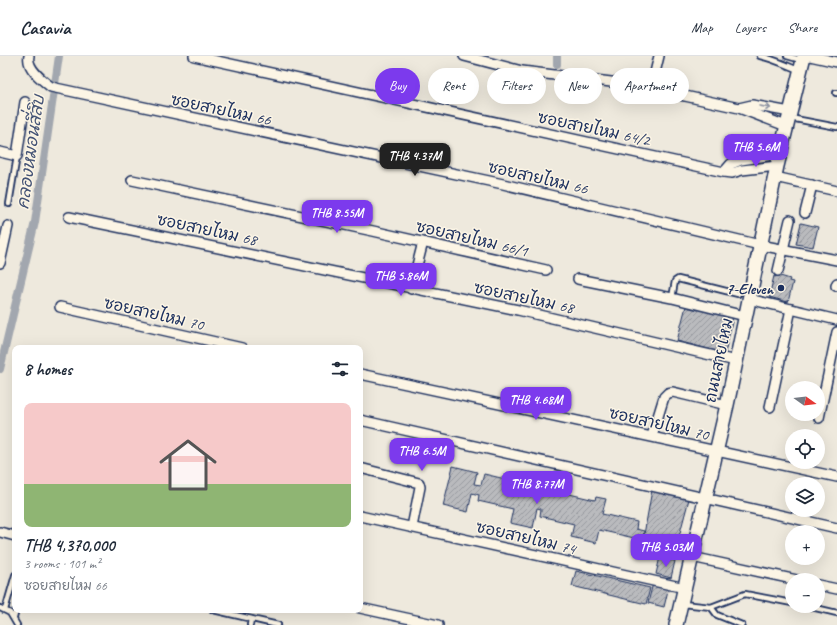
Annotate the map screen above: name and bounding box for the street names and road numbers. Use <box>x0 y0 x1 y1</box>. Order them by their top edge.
street label: ซอยสายไหม 66 <box>169 88 274 131</box>
street label: ซอยสายไหม 64/2 <box>536 105 654 151</box>
street label: ซอยสายไหม 66 <box>486 155 591 199</box>
street label: ซอยสายไหม 68 <box>155 208 261 251</box>
street label: ซอยสายไหม 66/1 <box>414 214 531 262</box>
street label: ซอยสายไหม 68 <box>472 276 578 319</box>
street label: ซอยสายไหม 70 <box>102 291 208 336</box>
street label: ถนนสายไหม <box>698 316 738 404</box>
street label: ซอยสายไหม 70 <box>607 401 713 446</box>
street label: ซอยสายไหม 74 <box>474 515 580 560</box>

